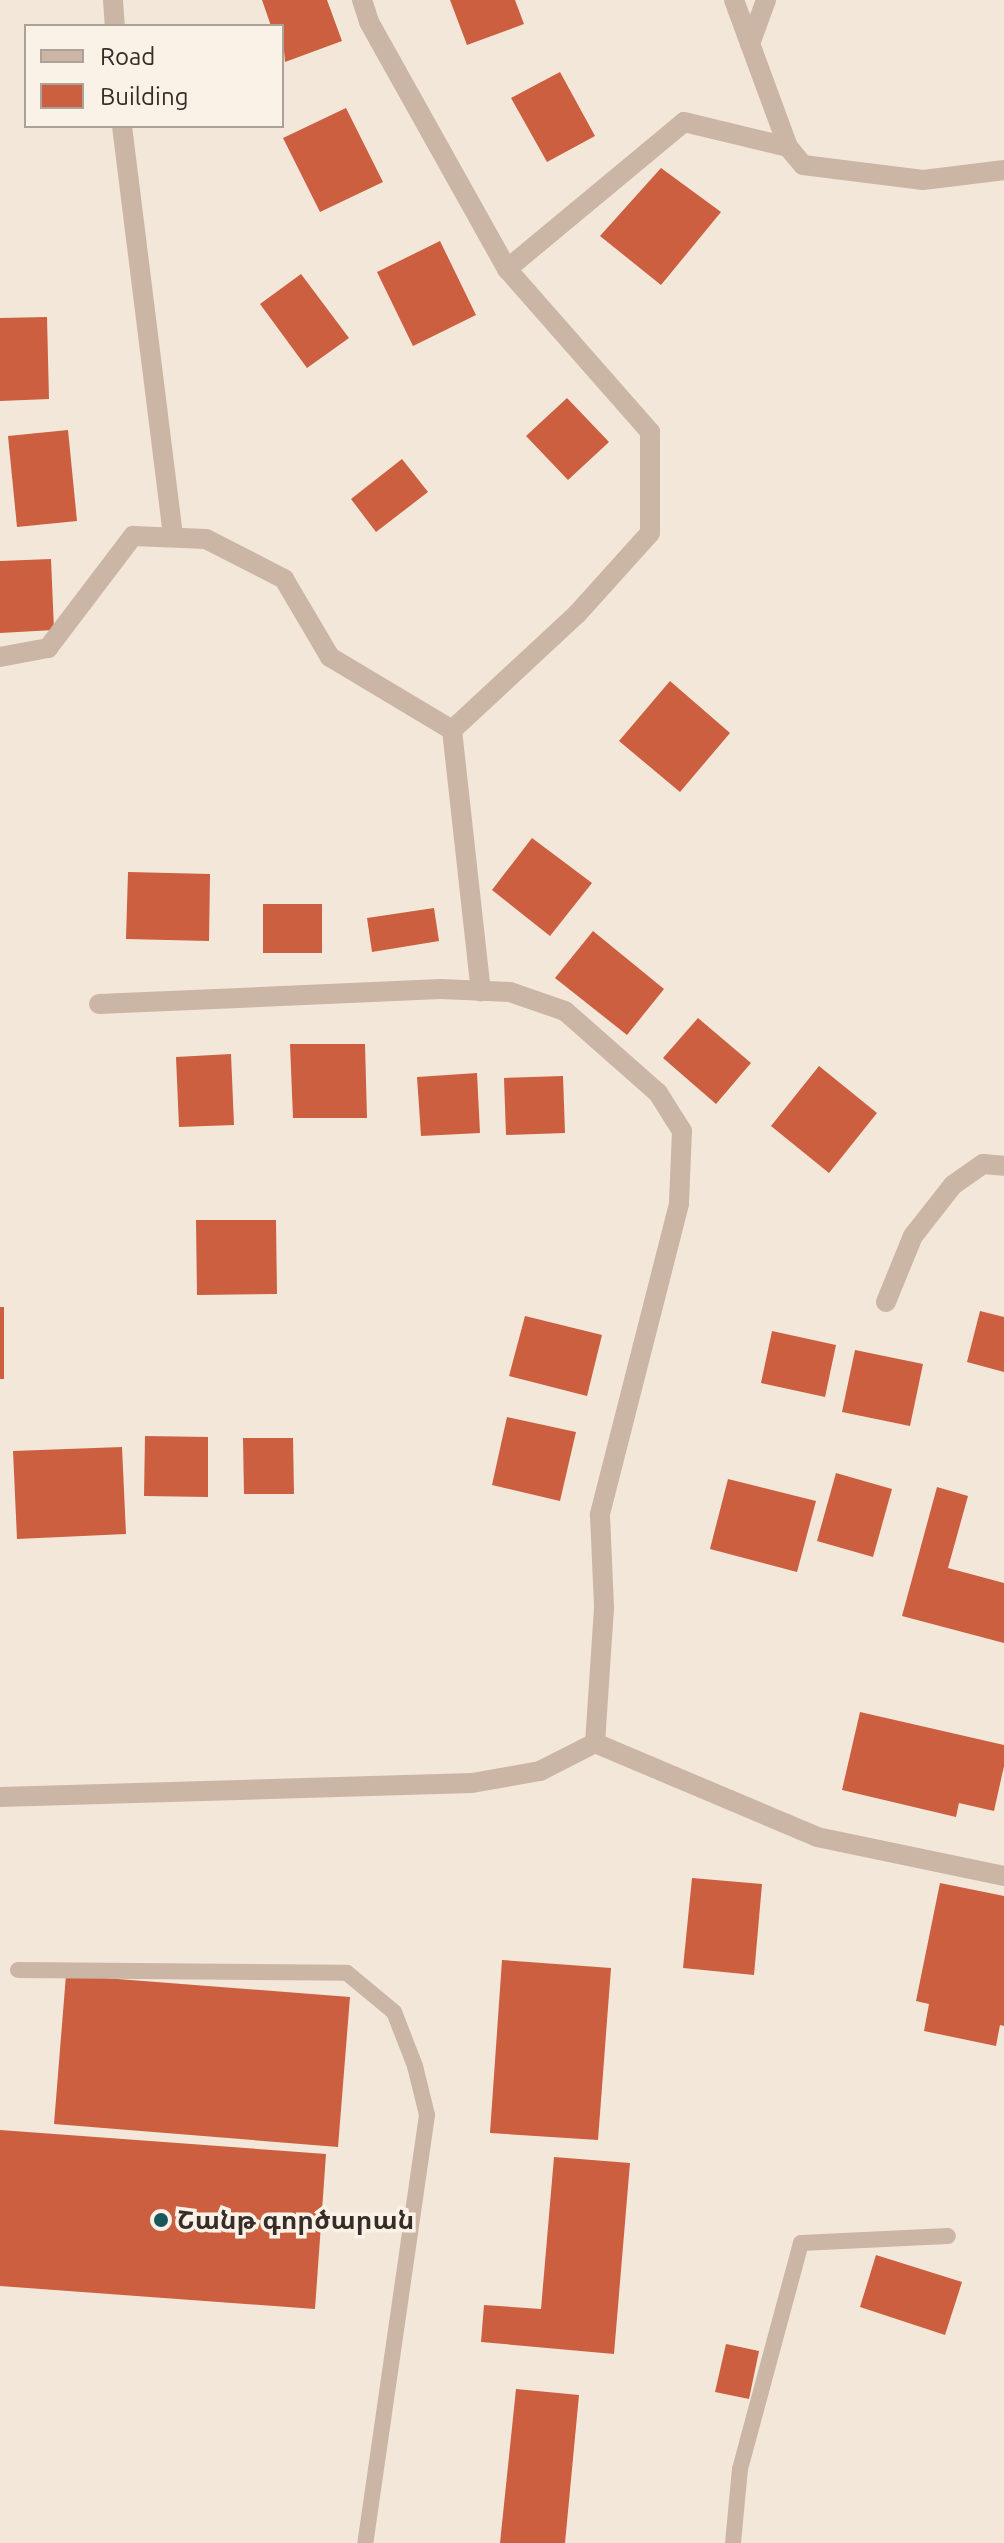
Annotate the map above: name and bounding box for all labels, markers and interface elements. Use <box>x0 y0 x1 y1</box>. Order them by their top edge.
legend <box>24 24 284 128</box>
text: Road <box>100 43 155 70</box>
text: Building <box>100 83 188 110</box>
place label: Շանթ գործարան <box>177 2204 414 2236</box>
marker: Շանթ գործարան <box>152 2211 170 2229</box>

